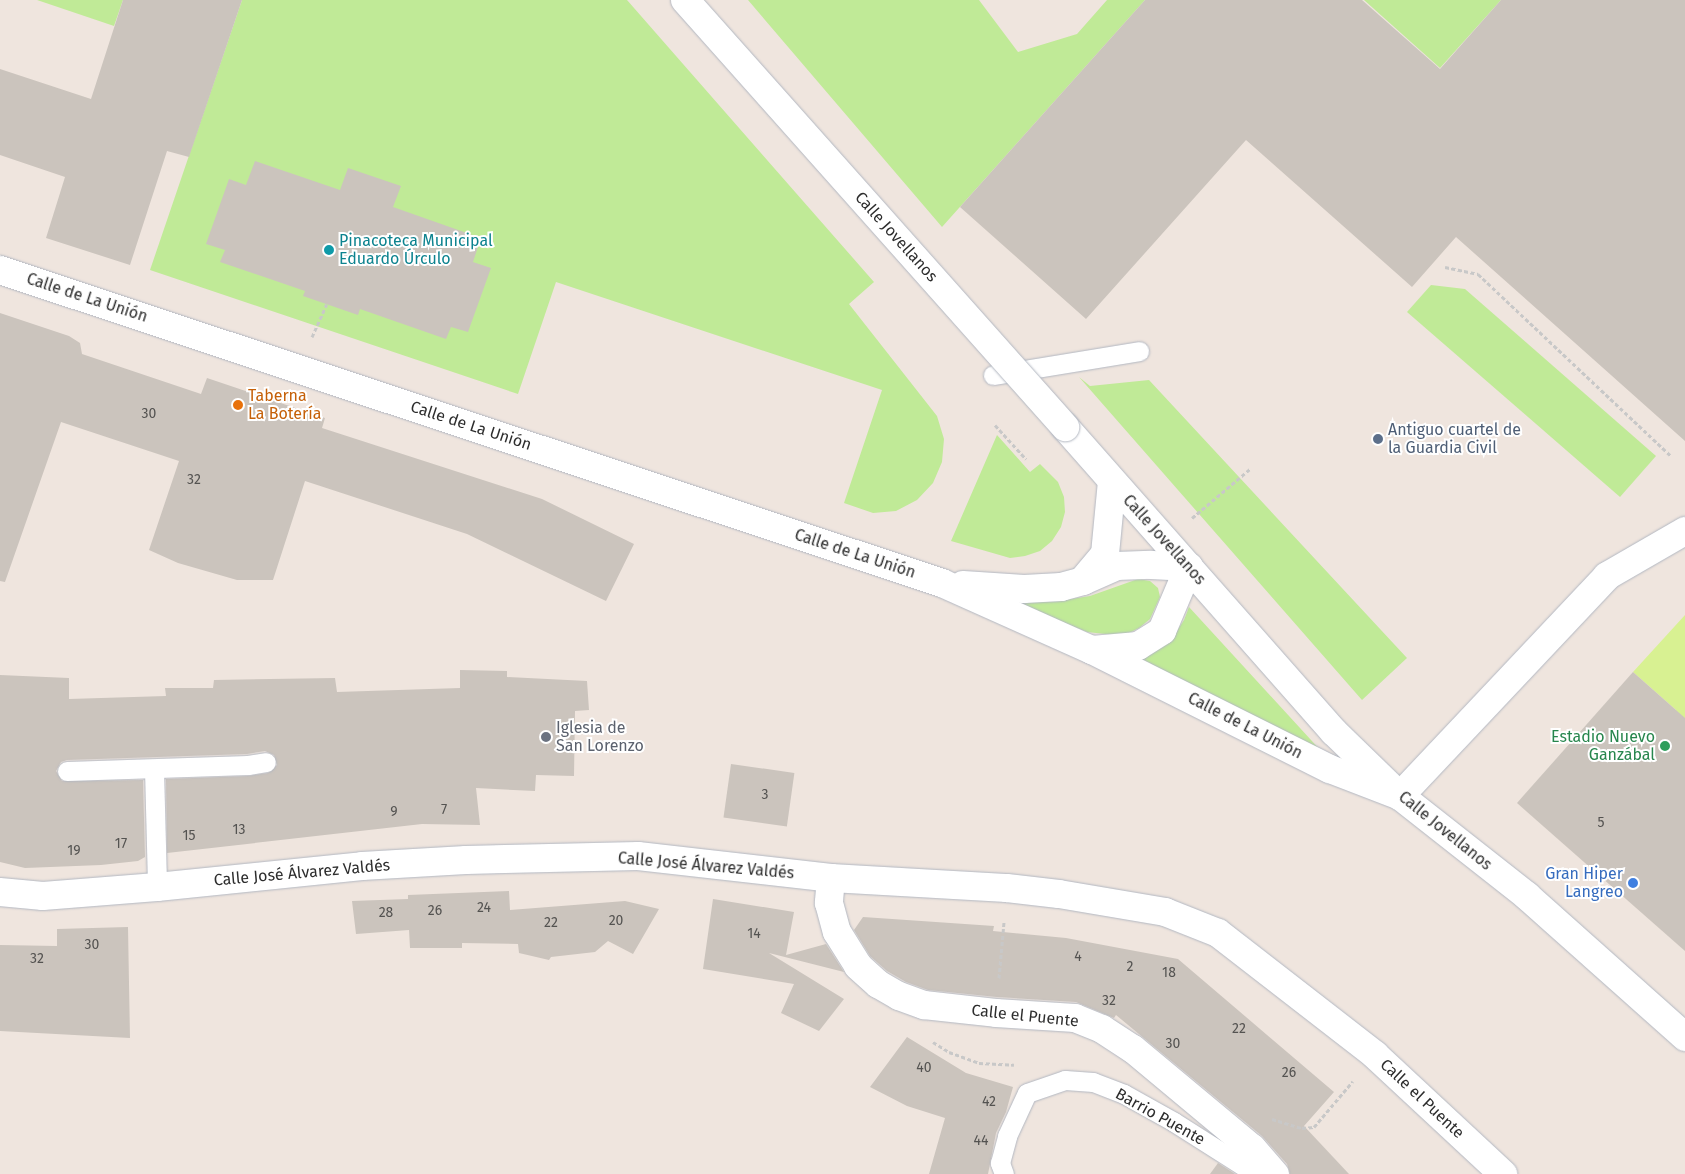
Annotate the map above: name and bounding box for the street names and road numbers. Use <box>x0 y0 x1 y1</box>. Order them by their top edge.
street label: Calle Jovellanos <box>851 188 941 286</box>
street label: Calle de La Unión <box>24 269 150 327</box>
street label: Calle de La Unión <box>408 397 534 455</box>
street label: Calle Jovellanos <box>1119 491 1209 589</box>
street label: Calle de La Unión <box>792 525 918 583</box>
street label: Calle de La Unión <box>1184 689 1306 763</box>
street label: Calle Jovellanos <box>1394 788 1496 874</box>
street label: Calle José Álvarez Valdés <box>617 849 795 883</box>
street label: Calle José Álvarez Valdés <box>213 856 391 890</box>
street label: Calle el Puente <box>970 1001 1080 1031</box>
street label: Calle el Puente <box>1376 1055 1468 1143</box>
street label: Barrio Puente <box>1112 1085 1208 1149</box>

